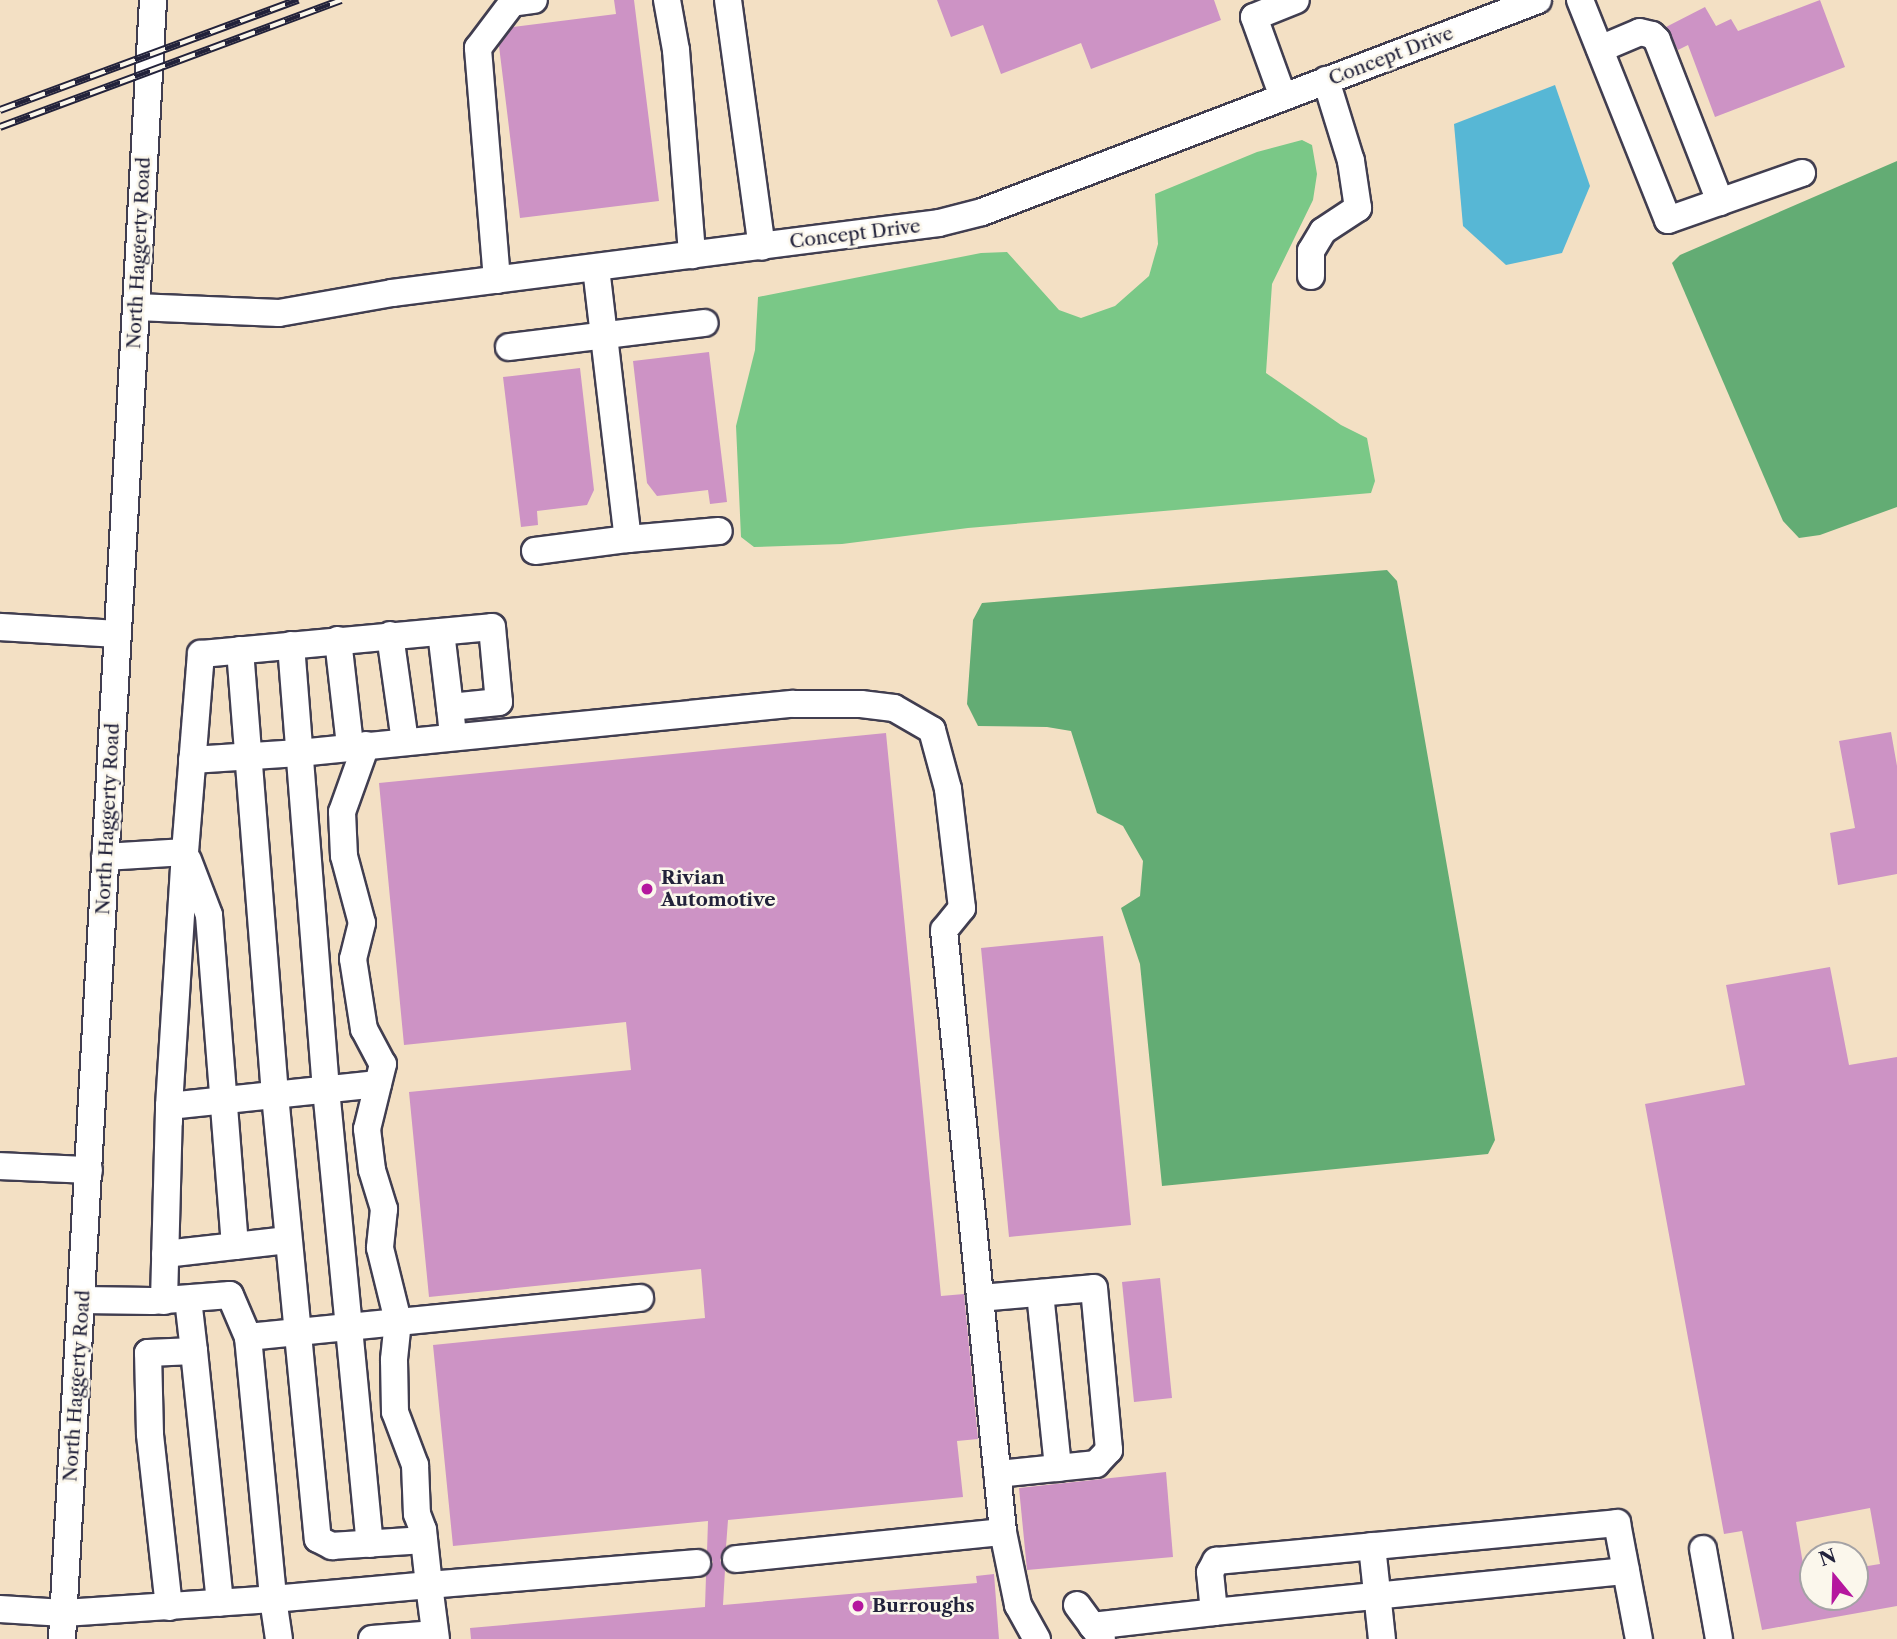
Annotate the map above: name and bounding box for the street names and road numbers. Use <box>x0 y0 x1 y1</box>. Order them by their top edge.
street label: Concept Drive <box>1325 22 1457 90</box>
street label: North Haggerty Road <box>123 156 155 350</box>
street label: Concept Drive <box>788 215 922 253</box>
street label: North Haggerty Road <box>92 722 124 916</box>
street label: North Haggerty Road <box>59 1289 95 1483</box>

